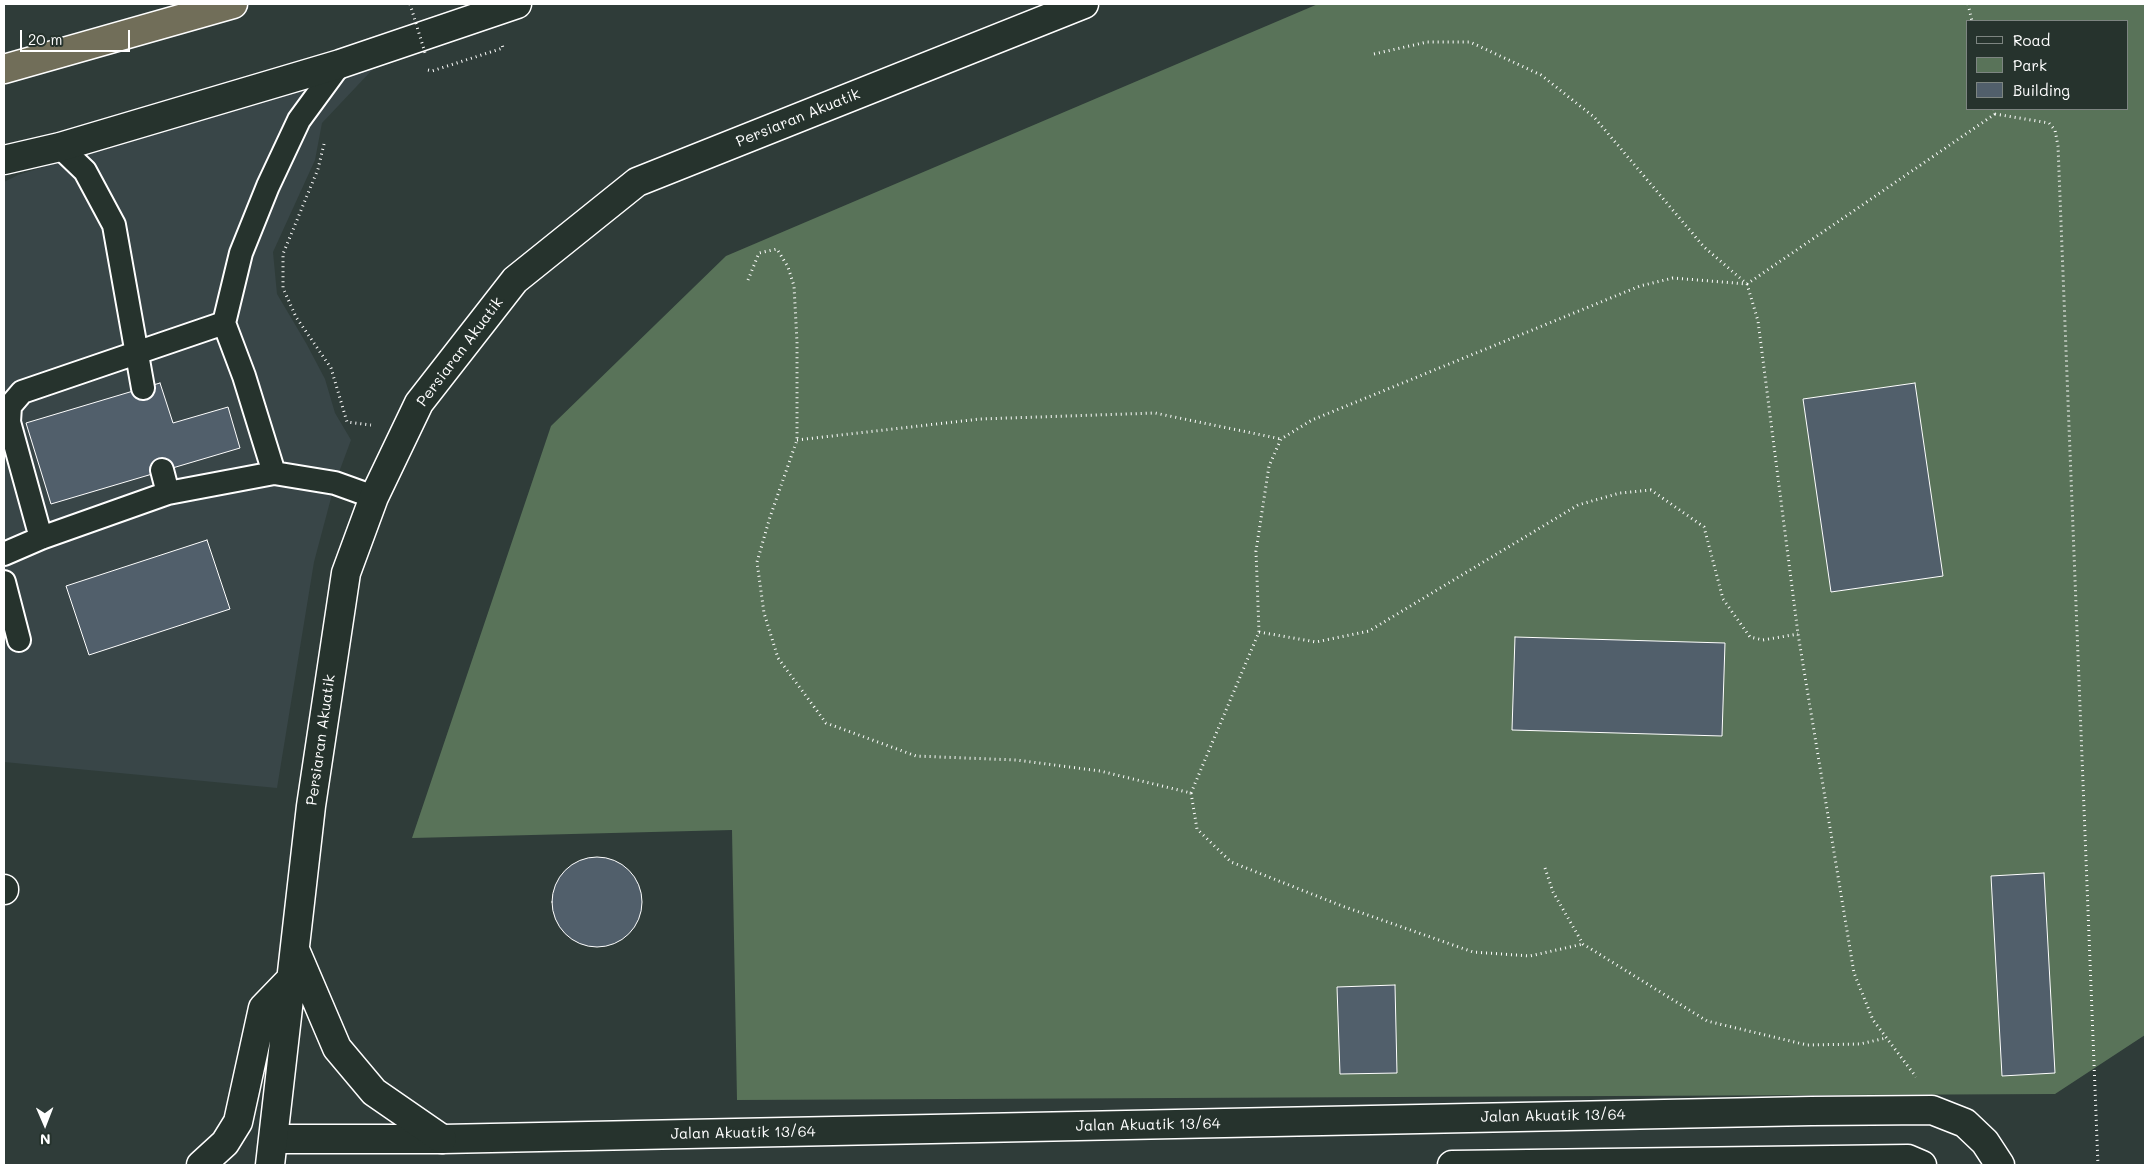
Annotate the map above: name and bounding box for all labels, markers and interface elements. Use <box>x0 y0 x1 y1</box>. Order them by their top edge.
scale bar <box>22 20 132 52</box>
legend <box>1966 20 2129 110</box>
text: 20 m <box>28 29 62 49</box>
text: Road <box>2013 30 2050 50</box>
text: Park <box>2013 55 2047 75</box>
text: Building <box>2013 80 2070 100</box>
street label: Persiaran Akuatik <box>733 85 863 151</box>
street label: Persiaran Akuatik <box>413 294 507 410</box>
street label: Persiaran Akuatik <box>303 673 339 807</box>
north arrow <box>20 1099 70 1149</box>
street label: Jalan Akuatik 13/64 <box>1480 1106 1626 1126</box>
street label: Jalan Akuatik 13/64 <box>1075 1115 1221 1135</box>
street label: Jalan Akuatik 13/64 <box>670 1123 816 1143</box>
text: N <box>40 1130 51 1149</box>

